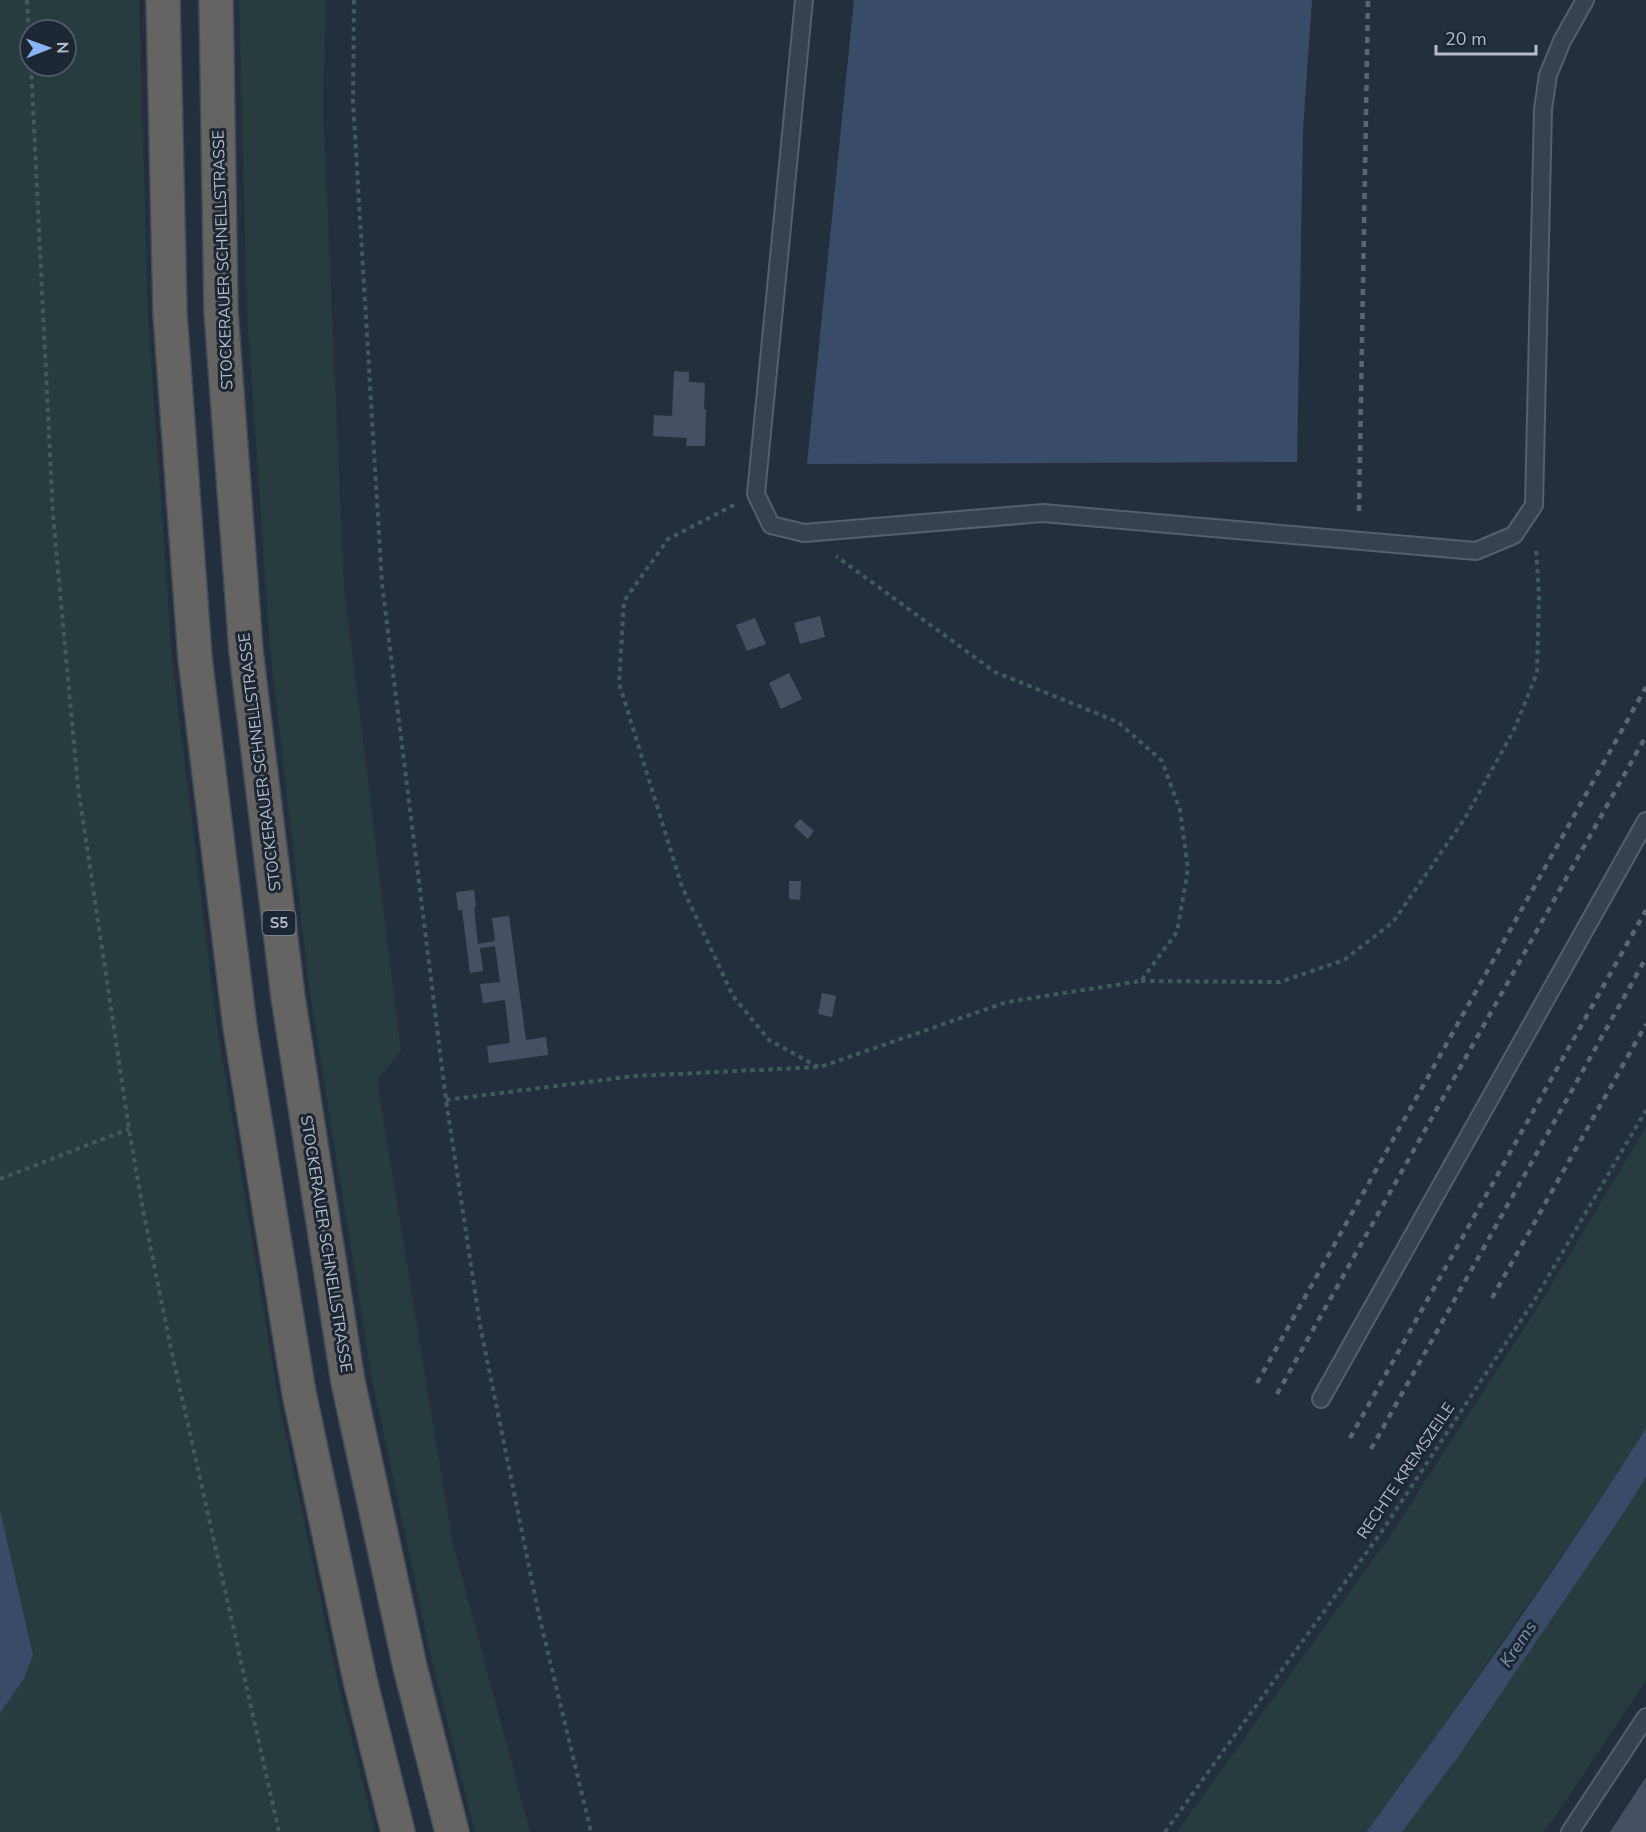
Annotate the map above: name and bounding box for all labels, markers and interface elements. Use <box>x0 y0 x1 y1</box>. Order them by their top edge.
north arrow <box>18 18 78 78</box>
scale bar <box>1436 18 1536 56</box>
text: 20 m <box>1445 27 1487 51</box>
text: N <box>51 42 73 54</box>
street label: STOCKERAUER SCHNELLSTRASSE <box>207 130 239 390</box>
street label: STOCKERAUER SCHNELLSTRASSE <box>233 632 287 892</box>
road number: S5 <box>262 911 296 935</box>
street label: STOCKERAUER SCHNELLSTRASSE <box>295 1114 357 1374</box>
street label: RECHTE KREMSZEILE <box>1352 1398 1460 1544</box>
water label: Krems <box>1494 1616 1542 1672</box>

